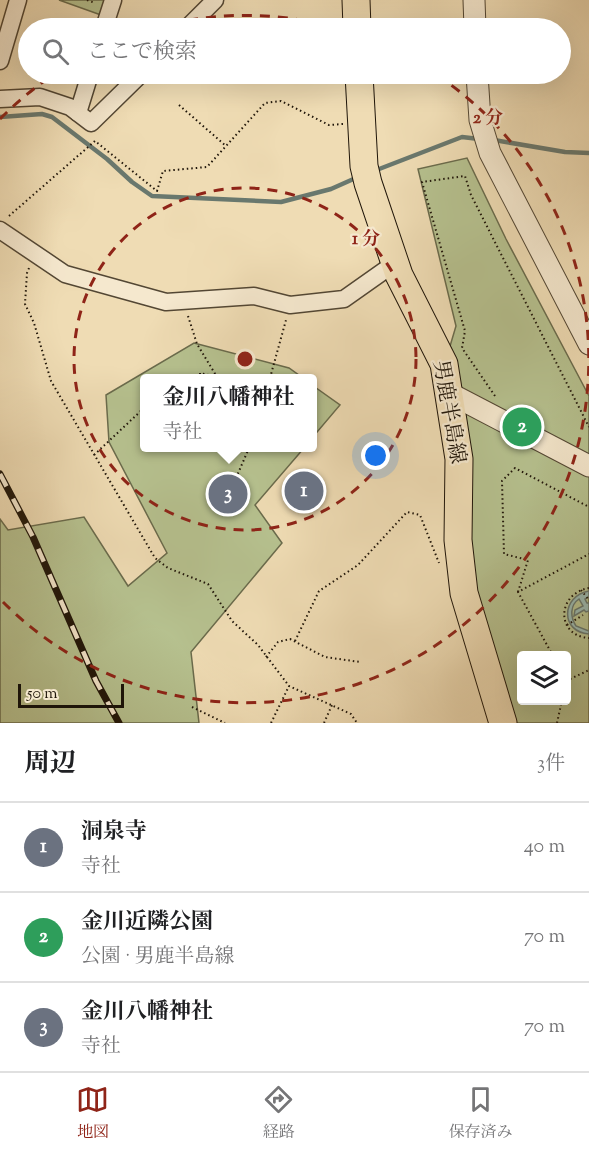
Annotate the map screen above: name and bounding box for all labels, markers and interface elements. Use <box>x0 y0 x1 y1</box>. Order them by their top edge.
search box <box>18 18 571 84</box>
icon: search <box>39 35 72 68</box>
text: ここで検索 <box>87 37 197 69</box>
text: 2 分 <box>473 106 503 132</box>
text: 1 分 <box>352 227 380 253</box>
centre of rings <box>235 349 255 369</box>
street label: 男鹿半島線 <box>424 358 472 466</box>
popup <box>140 374 317 452</box>
text: 金川八幡神社 <box>162 383 295 415</box>
pin: 2 <box>502 404 542 450</box>
text: 寺社 <box>162 419 202 448</box>
your location <box>361 441 390 470</box>
pin: 1 <box>284 468 324 514</box>
pin: 3 <box>208 472 248 516</box>
map controls <box>517 651 571 705</box>
button: layers <box>517 651 571 705</box>
scale bar <box>18 681 124 708</box>
text: 50 m <box>27 683 58 706</box>
text: 周辺 <box>24 746 76 783</box>
text: 3件 <box>537 750 565 779</box>
text: 洞泉寺 <box>81 817 147 849</box>
text: 1 <box>40 833 47 862</box>
text: 40 m <box>524 833 565 862</box>
text: 寺社 <box>81 853 121 882</box>
text: 金川近隣公園 <box>81 907 213 939</box>
text: 2 <box>39 923 48 952</box>
text: 70 m <box>524 923 565 952</box>
text: 公園 · 男鹿半島線 <box>81 943 235 972</box>
text: 金川八幡神社 <box>81 997 213 1029</box>
text: 3 <box>39 1013 48 1042</box>
text: 70 m <box>524 1013 565 1042</box>
text: 寺社 <box>81 1033 121 1062</box>
tab: 地図 <box>76 1083 109 1145</box>
tab: 経路 <box>262 1083 295 1145</box>
tab: 保存済み <box>448 1083 512 1145</box>

